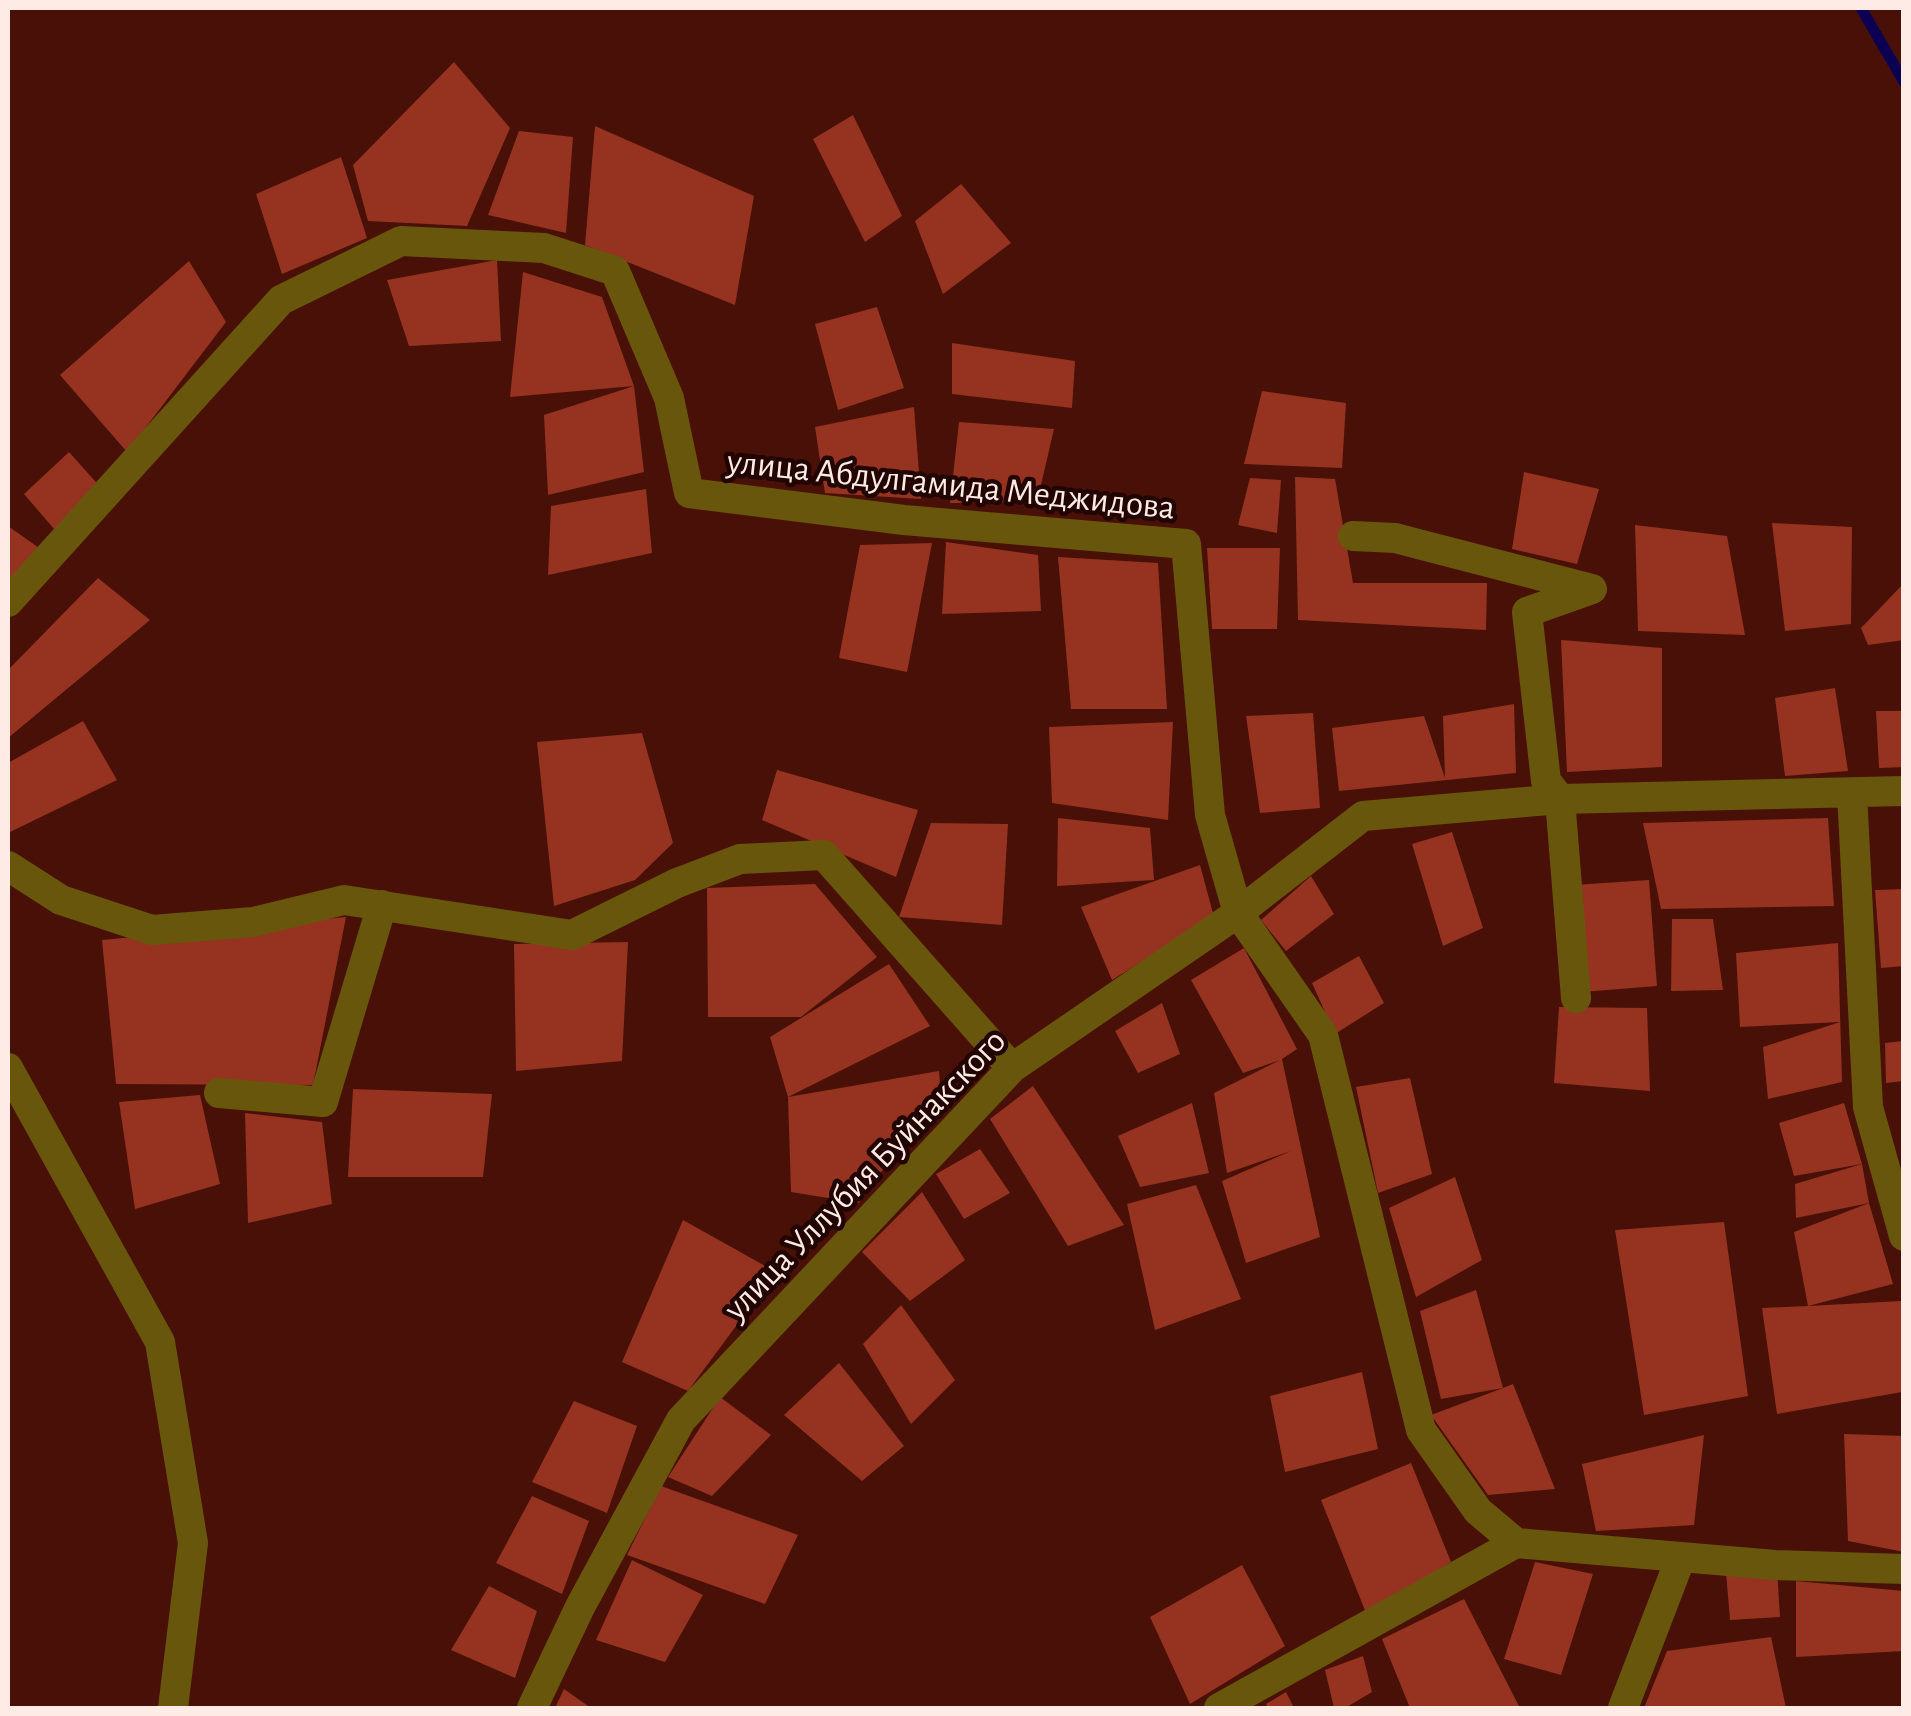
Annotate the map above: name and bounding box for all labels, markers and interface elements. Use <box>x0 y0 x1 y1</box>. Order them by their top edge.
street label: улица Абдулгамида Меджидова <box>725 441 1177 529</box>
street label: улица Уллубия Буйнакского <box>715 1021 1015 1329</box>

